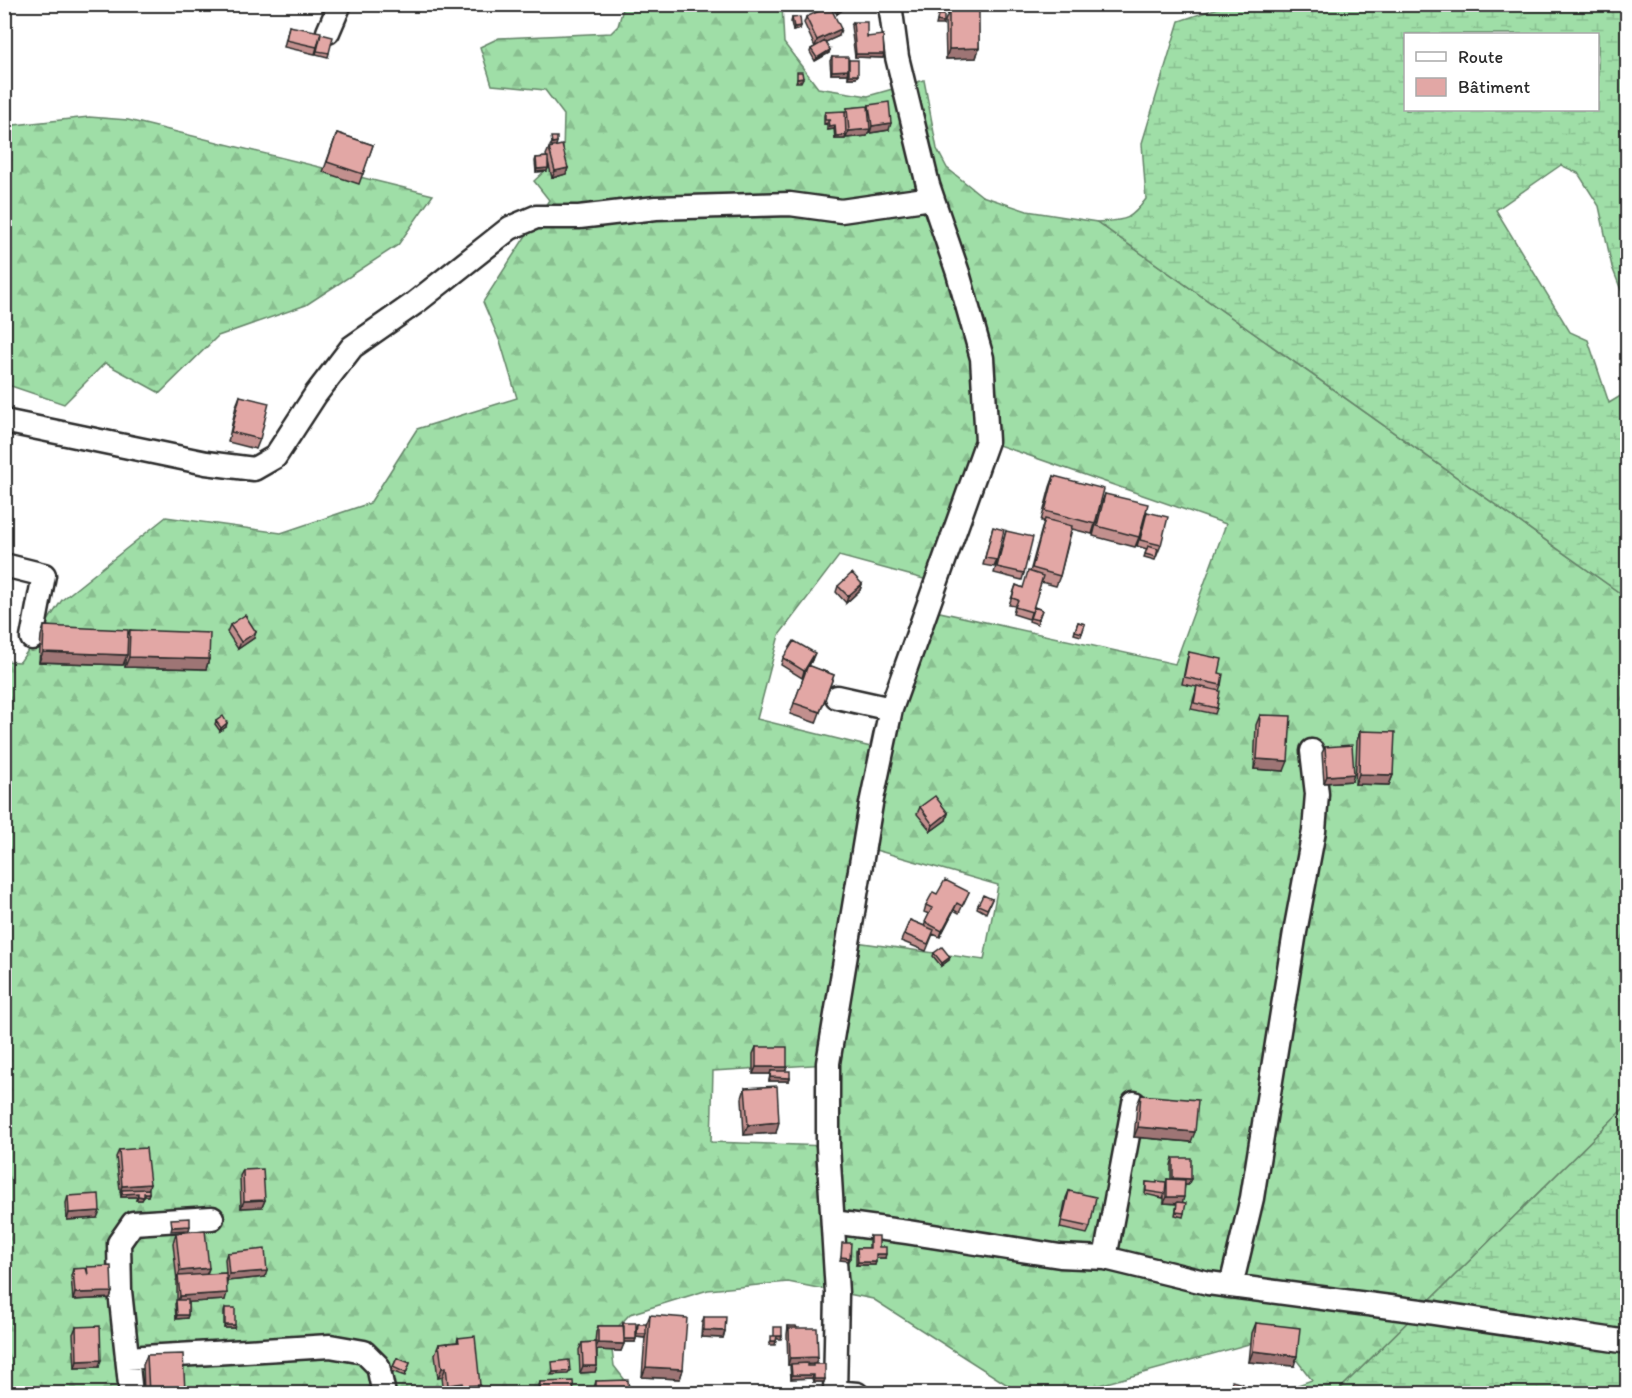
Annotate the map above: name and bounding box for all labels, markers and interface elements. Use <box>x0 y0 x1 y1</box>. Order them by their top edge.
legend <box>1404 33 1599 111</box>
text: Route <box>1458 46 1503 68</box>
text: Bâtiment <box>1458 76 1531 98</box>

